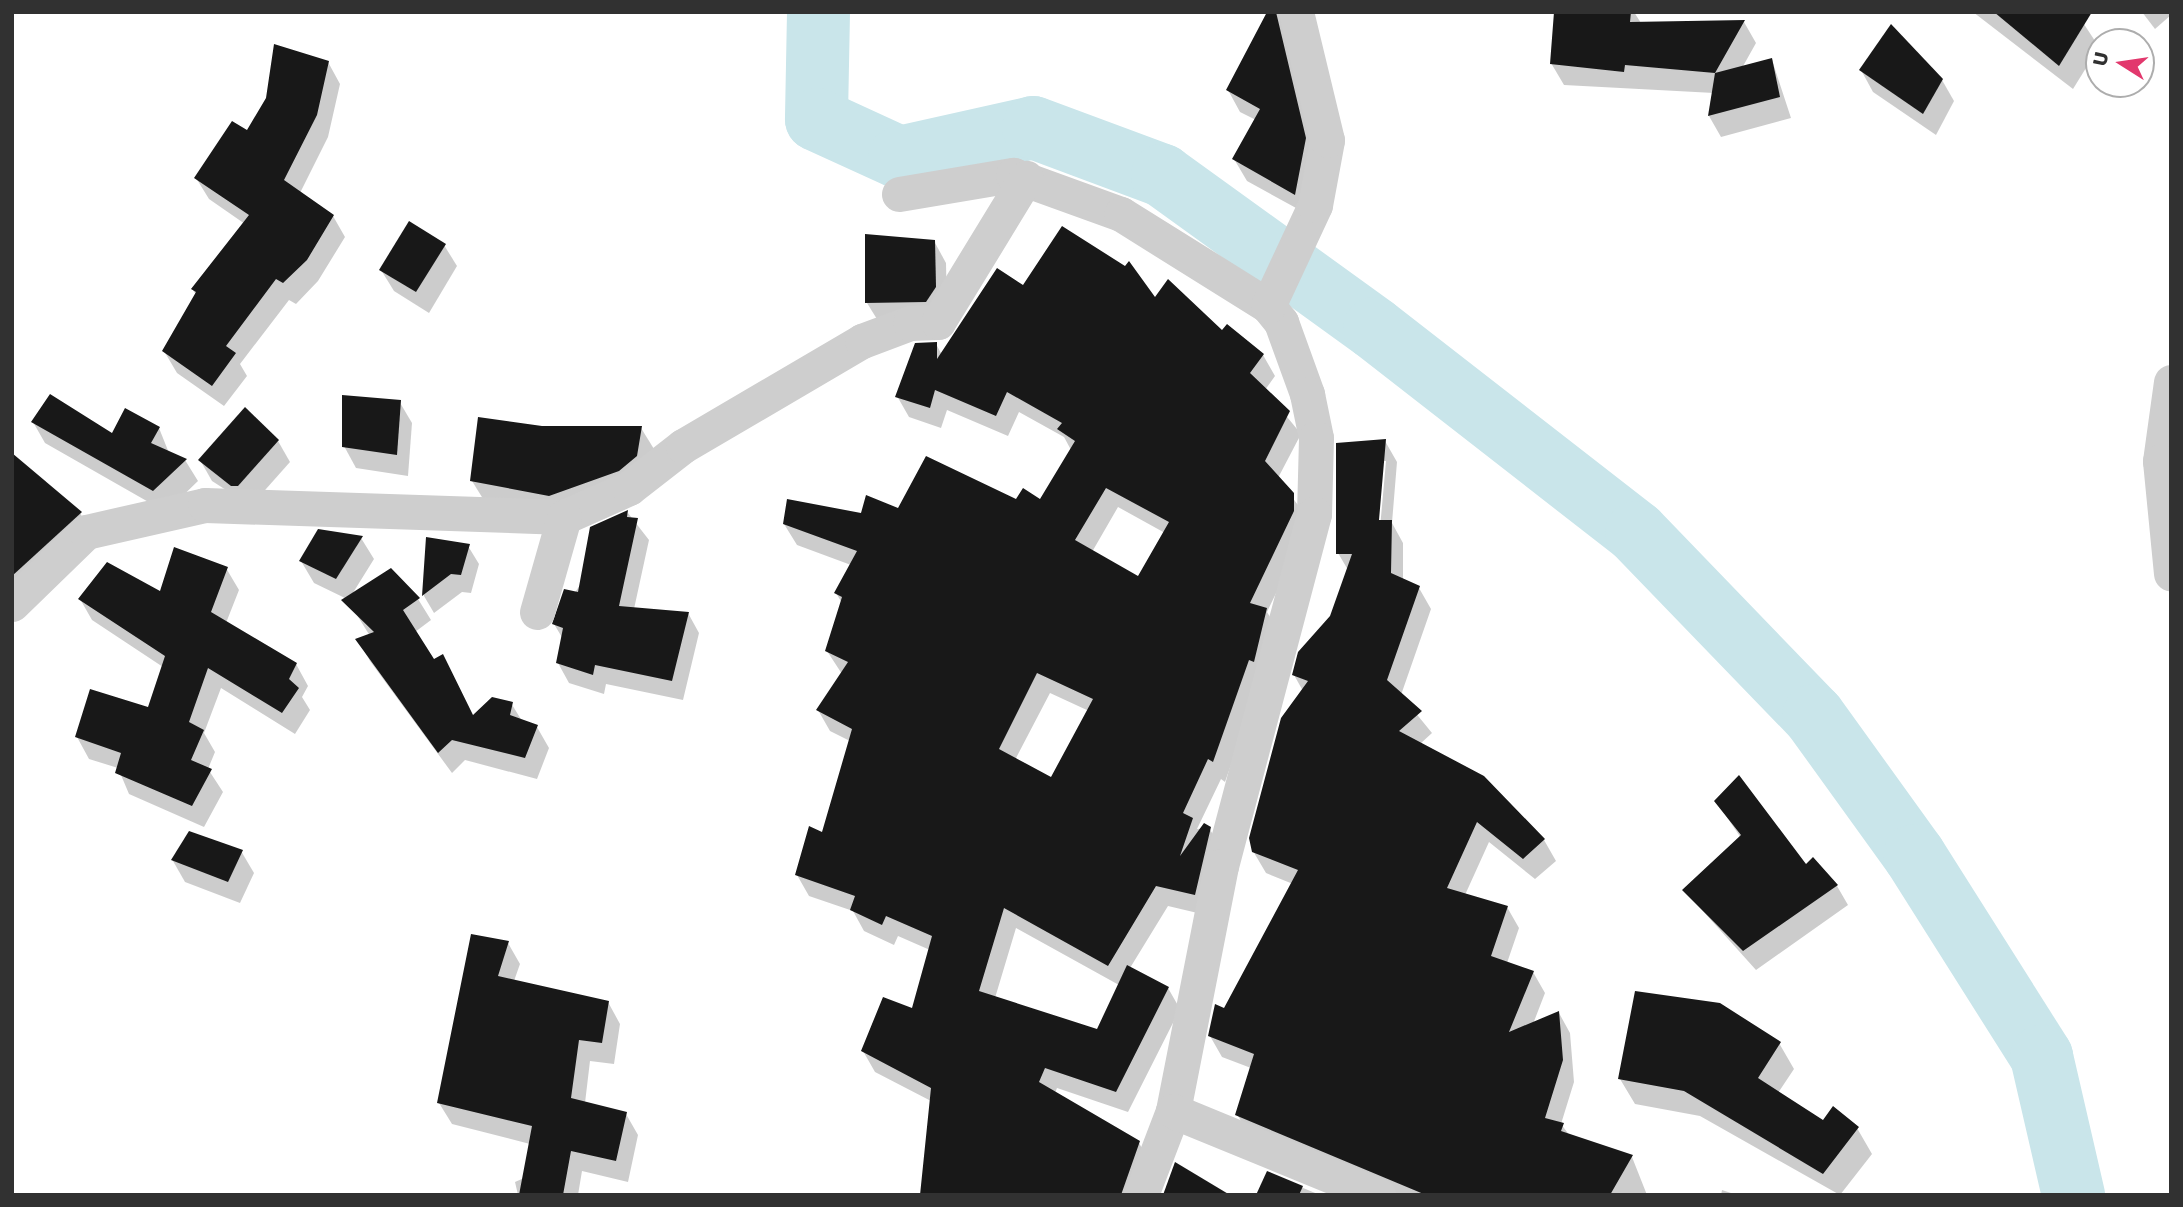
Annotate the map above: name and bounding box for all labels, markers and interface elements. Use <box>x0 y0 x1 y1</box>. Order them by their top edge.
north arrow <box>2085 28 2155 98</box>
text: U <box>2088 50 2114 68</box>

